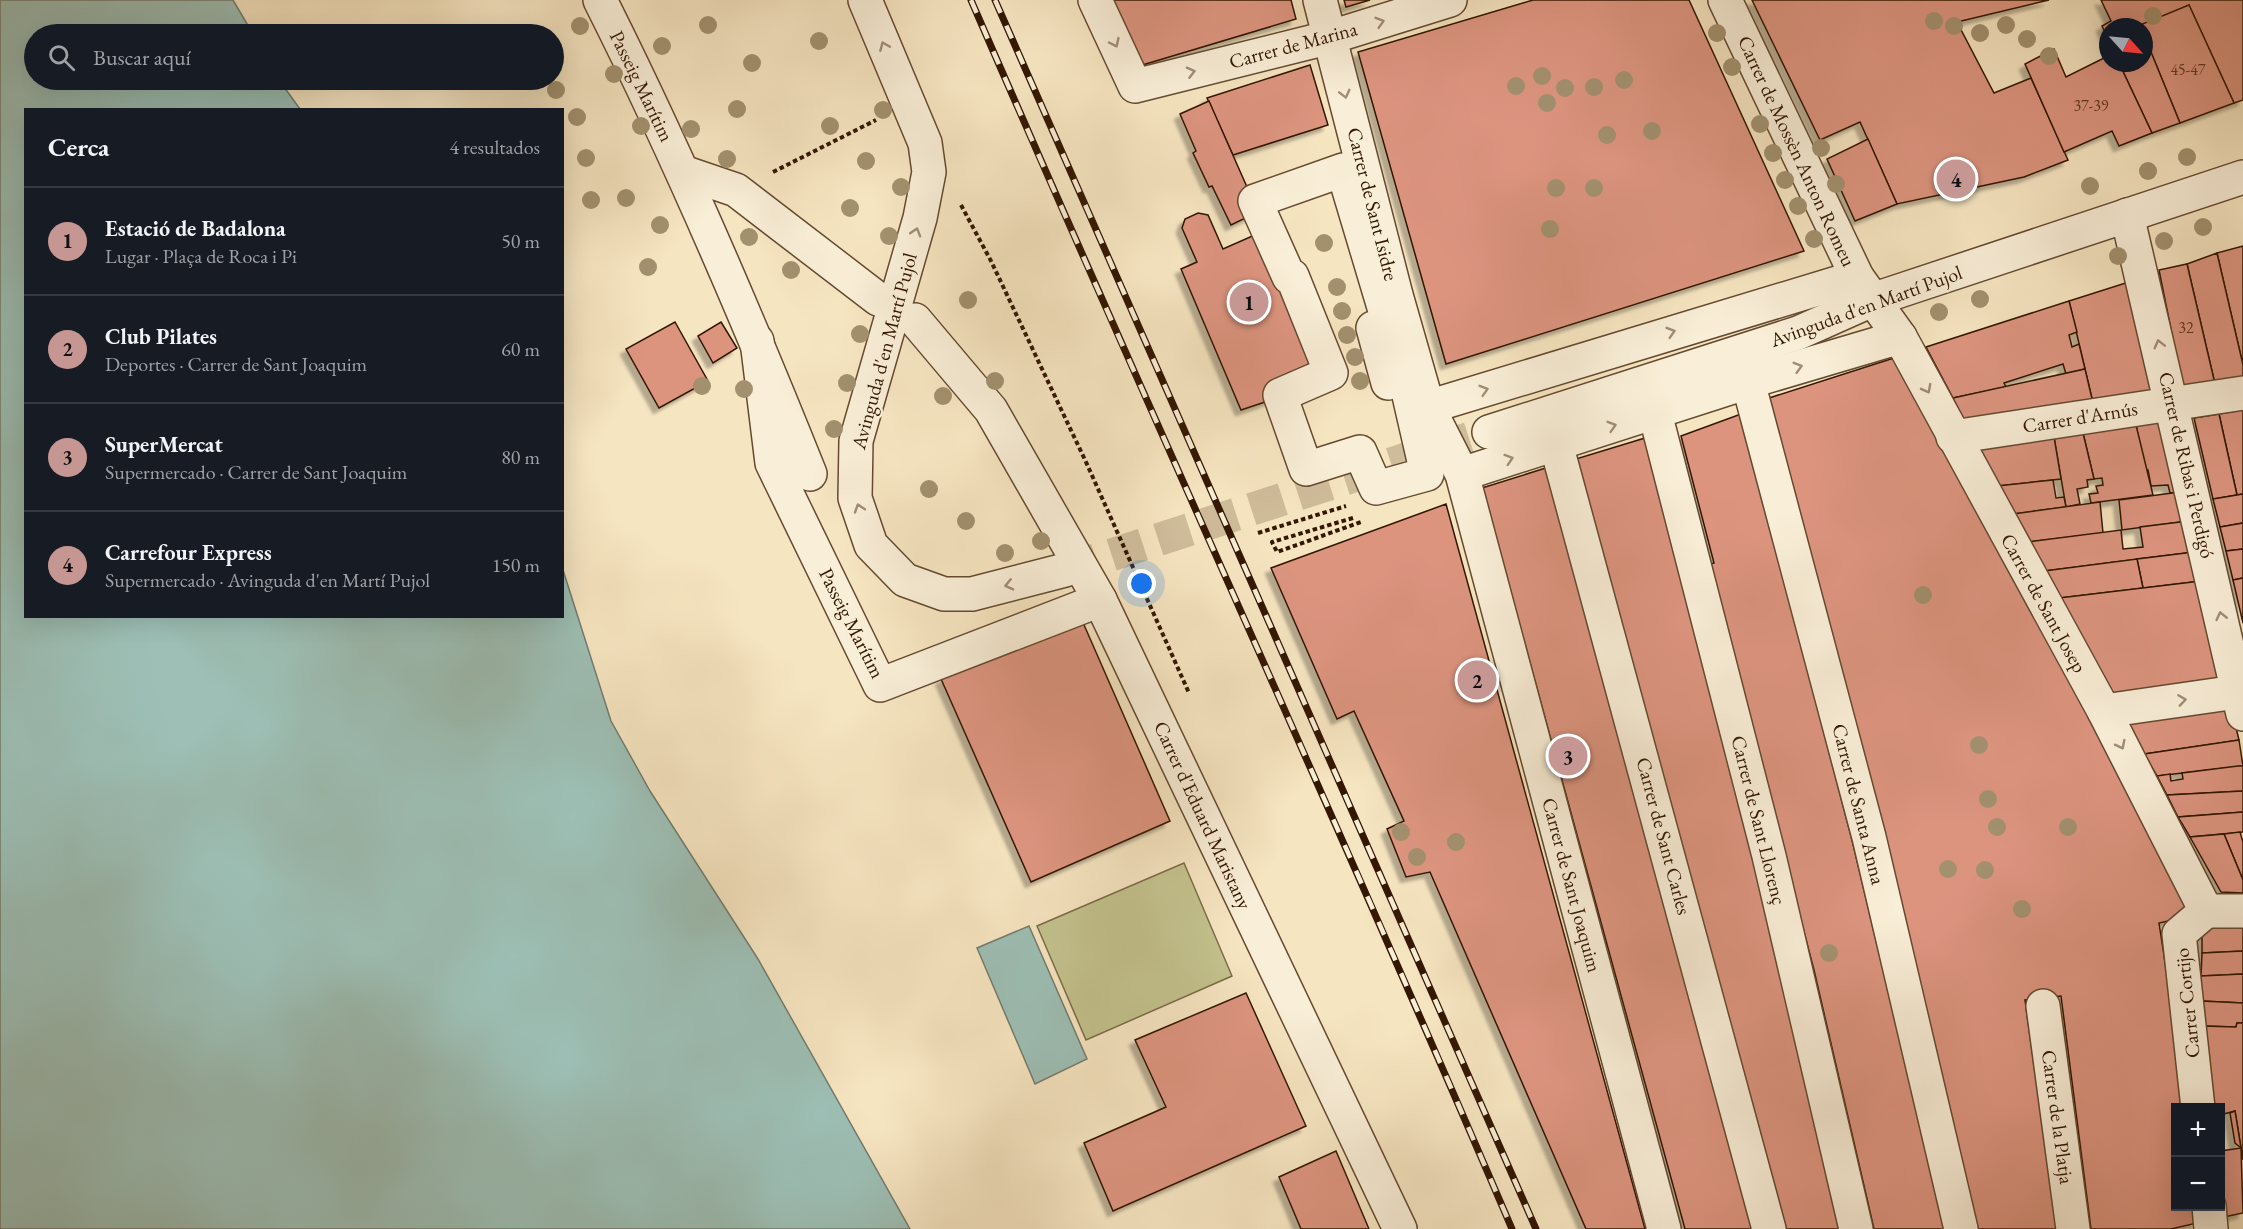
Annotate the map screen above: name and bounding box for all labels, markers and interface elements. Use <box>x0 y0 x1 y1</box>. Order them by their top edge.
street label: Carrer de Marina <box>1226 15 1360 75</box>
one-way arrow <box>1374 17 1385 29</box>
north arrow <box>2099 18 2153 72</box>
search box <box>24 24 564 90</box>
street label: Passeig Marítim <box>604 26 680 146</box>
street label: Carrer de Mossèn Anton Romeu <box>1732 31 1862 271</box>
one-way arrow <box>1107 37 1119 48</box>
icon: search <box>45 41 78 74</box>
one-way arrow <box>879 41 891 52</box>
text: Buscar aquí <box>93 43 191 72</box>
house number: 45-47 <box>2170 59 2206 80</box>
one-way arrow <box>1185 67 1196 79</box>
one-way arrow <box>1338 88 1350 98</box>
house number: 37-39 <box>2073 95 2109 116</box>
street label: Carrer de Sant Isidre <box>1341 125 1405 283</box>
text: Cerca <box>48 130 109 164</box>
text: 4 resultados <box>449 134 540 160</box>
pin: 4 <box>1936 156 1976 201</box>
text: Estació de Badalona <box>105 214 286 243</box>
one-way arrow <box>909 227 921 237</box>
text: 1 <box>62 228 73 254</box>
text: 50 m <box>501 228 540 254</box>
text: Lugar · Plaça de Roca i Pi <box>105 243 297 269</box>
street label: Avinguda d'en Martí Pujol <box>845 250 923 453</box>
street label: Avinguda d'en Martí Pujol <box>1765 259 1966 353</box>
pin: 1 <box>1230 280 1268 324</box>
house number: 32 <box>2178 317 2194 338</box>
text: Club Pilates <box>105 322 217 351</box>
one-way arrow <box>1665 327 1676 340</box>
text: 2 <box>62 336 73 362</box>
text: 60 m <box>501 336 540 362</box>
one-way arrow <box>2153 340 2166 350</box>
text: Deportes · Carrer de Sant Joaquim <box>105 351 367 377</box>
one-way arrow <box>1792 362 1803 374</box>
street label: Carrer de Ribas i Perdigó <box>2153 369 2221 561</box>
one-way arrow <box>1920 383 1931 393</box>
one-way arrow <box>1478 385 1489 397</box>
street label: Carrer d'Arnús <box>2021 395 2139 439</box>
one-way arrow <box>1606 421 1617 433</box>
text: SuperMercat <box>105 430 223 459</box>
text: 3 <box>62 444 73 470</box>
text: 80 m <box>501 444 540 470</box>
one-way arrow <box>1503 453 1514 466</box>
text: Supermercado · Carrer de Sant Joaquim <box>105 459 407 485</box>
one-way arrow <box>853 503 866 514</box>
street label: Carrer de Sant Josep <box>1995 529 2093 677</box>
text: Carrefour Express <box>105 538 272 567</box>
text: 4 <box>62 552 73 578</box>
text: 150 m <box>492 552 540 578</box>
street label: Passeig Marítim <box>813 564 891 683</box>
text: Supermercado · Avinguda d'en Martí Pujol <box>105 567 430 593</box>
your location <box>1127 569 1156 598</box>
one-way arrow <box>1004 578 1014 591</box>
one-way arrow <box>2215 612 2228 622</box>
pin: 2 <box>1458 658 1496 702</box>
one-way arrow <box>2178 694 2187 706</box>
street label: Carrer d'Eduard Maristany <box>1148 717 1258 914</box>
street label: Carrer de Santa Anna <box>1826 721 1892 887</box>
street label: Carrer de Sant Llorenç <box>1725 733 1793 907</box>
pin: 3 <box>1548 734 1588 778</box>
one-way arrow <box>2114 738 2125 749</box>
street label: Carrer de Sant Carles <box>1630 754 1698 918</box>
street label: Carrer de Sant Joaquim <box>1536 795 1608 976</box>
street label: Carrer Cortijo <box>2168 947 2206 1059</box>
street label: Carrer de la Platja <box>2036 1048 2080 1186</box>
map controls <box>2171 1103 2225 1211</box>
button: + <box>2171 1103 2225 1157</box>
button: − <box>2171 1157 2225 1211</box>

